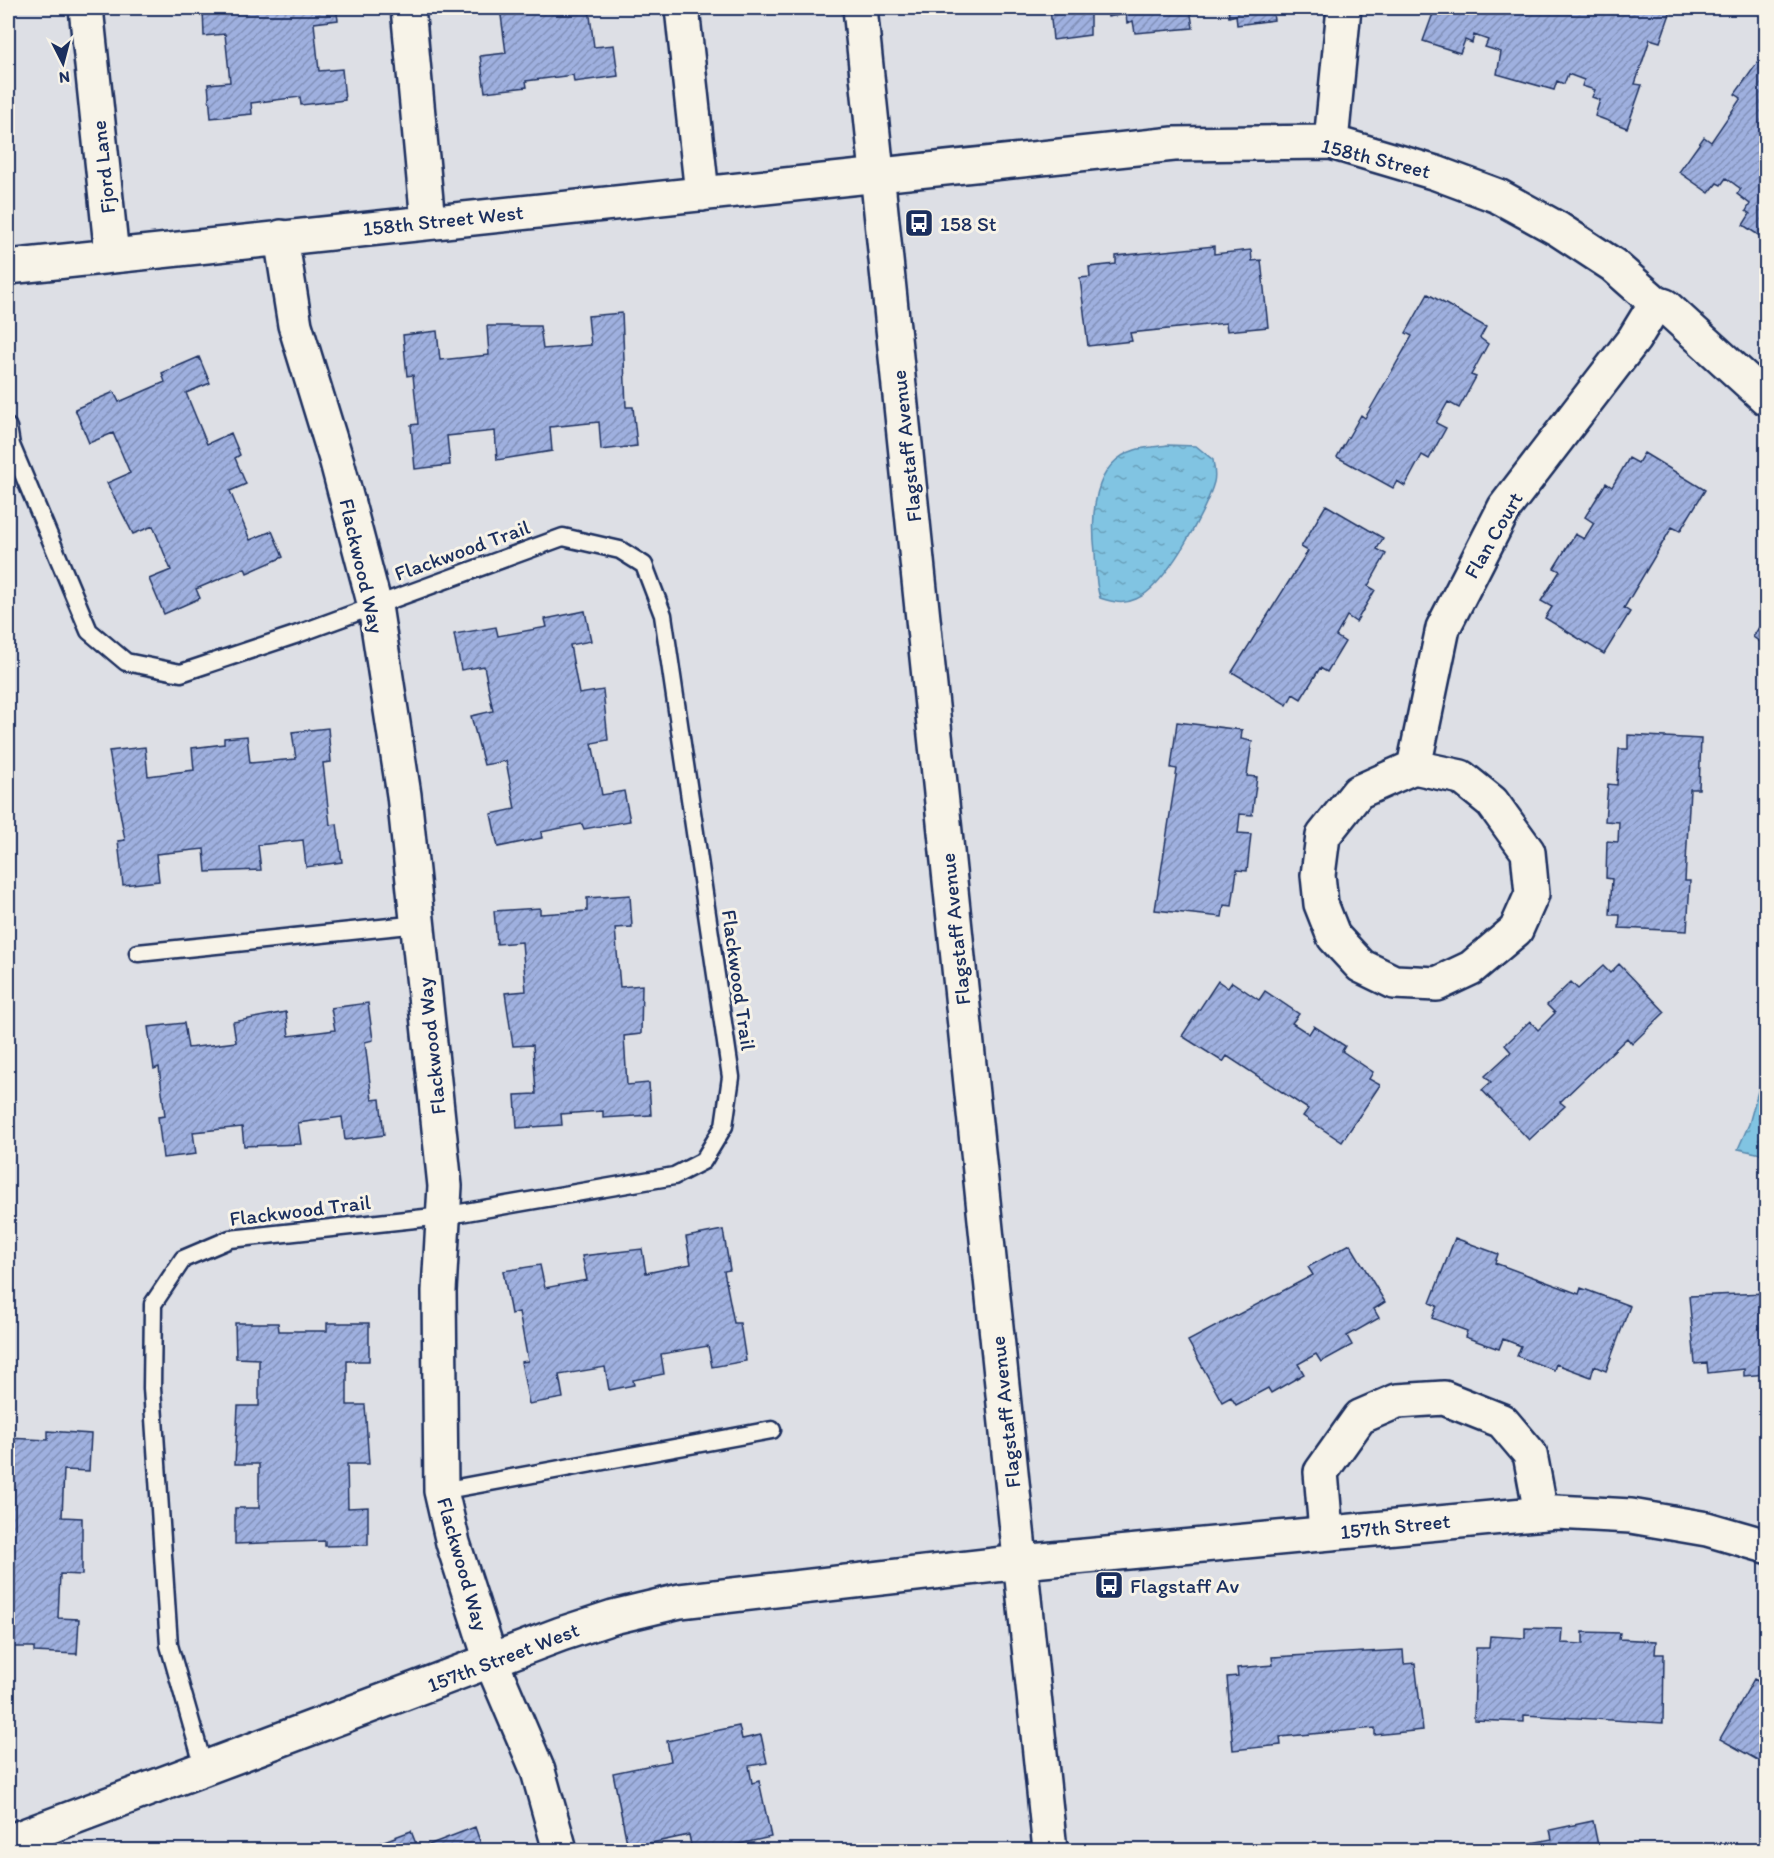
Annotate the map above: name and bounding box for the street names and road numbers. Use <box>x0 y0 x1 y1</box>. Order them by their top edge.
street label: Fjord Lane <box>86 119 120 215</box>
street label: 158th Street <box>1319 132 1433 184</box>
street label: 158th Street West <box>361 199 525 241</box>
street label: Flagstaff Avenue <box>886 369 926 523</box>
street label: Flan Court <box>1458 487 1528 583</box>
street label: Flackwood Way <box>334 496 390 636</box>
street label: Flackwood Trail <box>391 514 533 586</box>
street label: Flagstaff Avenue <box>935 852 975 1006</box>
street label: Flackwood Trail <box>717 908 761 1052</box>
street label: Flackwood Way <box>411 976 451 1116</box>
street label: Flackwood Trail <box>228 1189 372 1231</box>
street label: Flagstaff Avenue <box>985 1335 1025 1489</box>
street label: Flackwood Way <box>432 1494 494 1634</box>
street label: 157th Street <box>1339 1508 1451 1544</box>
street label: 157th Street West <box>424 1617 583 1697</box>

